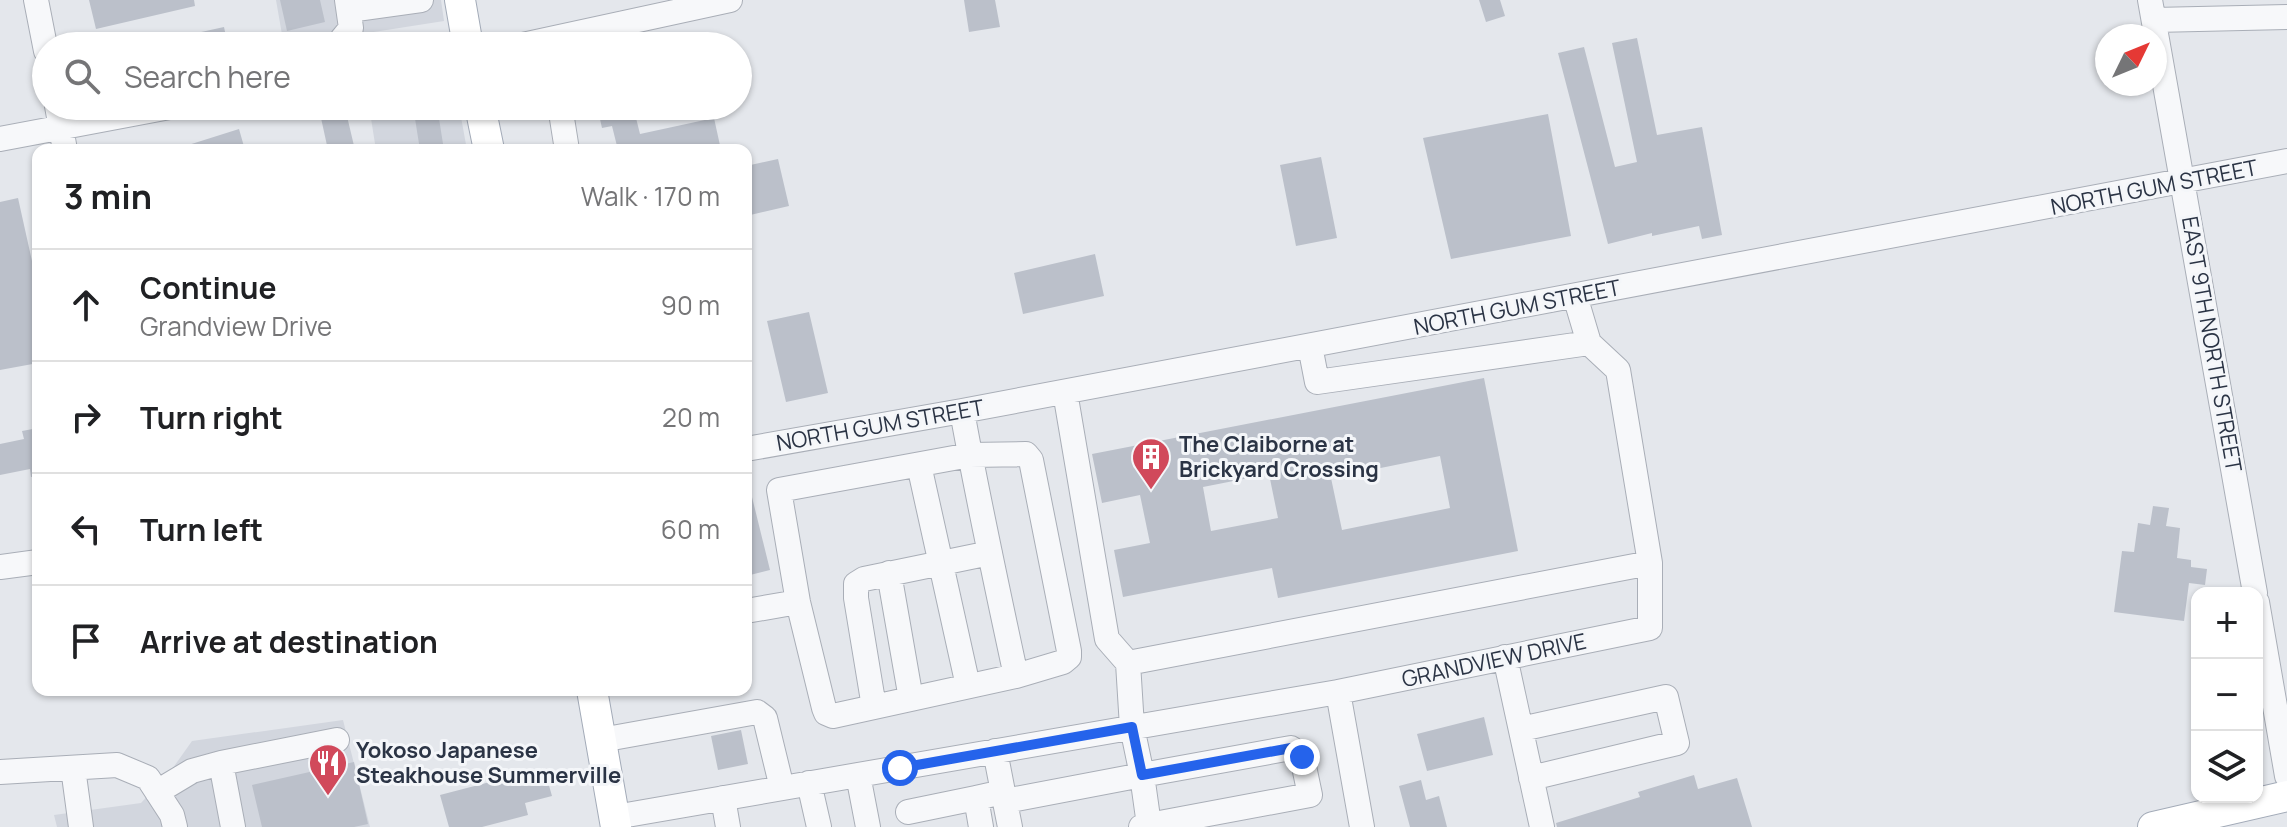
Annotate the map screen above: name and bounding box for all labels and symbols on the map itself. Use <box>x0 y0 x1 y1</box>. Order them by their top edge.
north arrow <box>2095 24 2167 96</box>
street label: NORTH GUM STREET <box>2048 152 2260 222</box>
street label: EAST 9TH NORTH STREET <box>2175 214 2249 474</box>
street label: NORTH GUM STREET <box>1411 272 1623 342</box>
street label: NORTH GUM STREET <box>774 392 986 458</box>
place label: The Claiborne at Brickyard Crossing <box>1179 429 1379 484</box>
building icon: The Claiborne at Brickyard Crossing <box>1130 436 1172 491</box>
street label: GRANDVIEW DRIVE <box>1399 626 1589 694</box>
place label: Yokoso Japanese Steakhouse Summerville <box>356 735 621 790</box>
route end <box>1284 739 1320 775</box>
restaurant icon: Yokoso Japanese Steakhouse Summerville <box>307 742 349 797</box>
route start <box>882 750 918 786</box>

